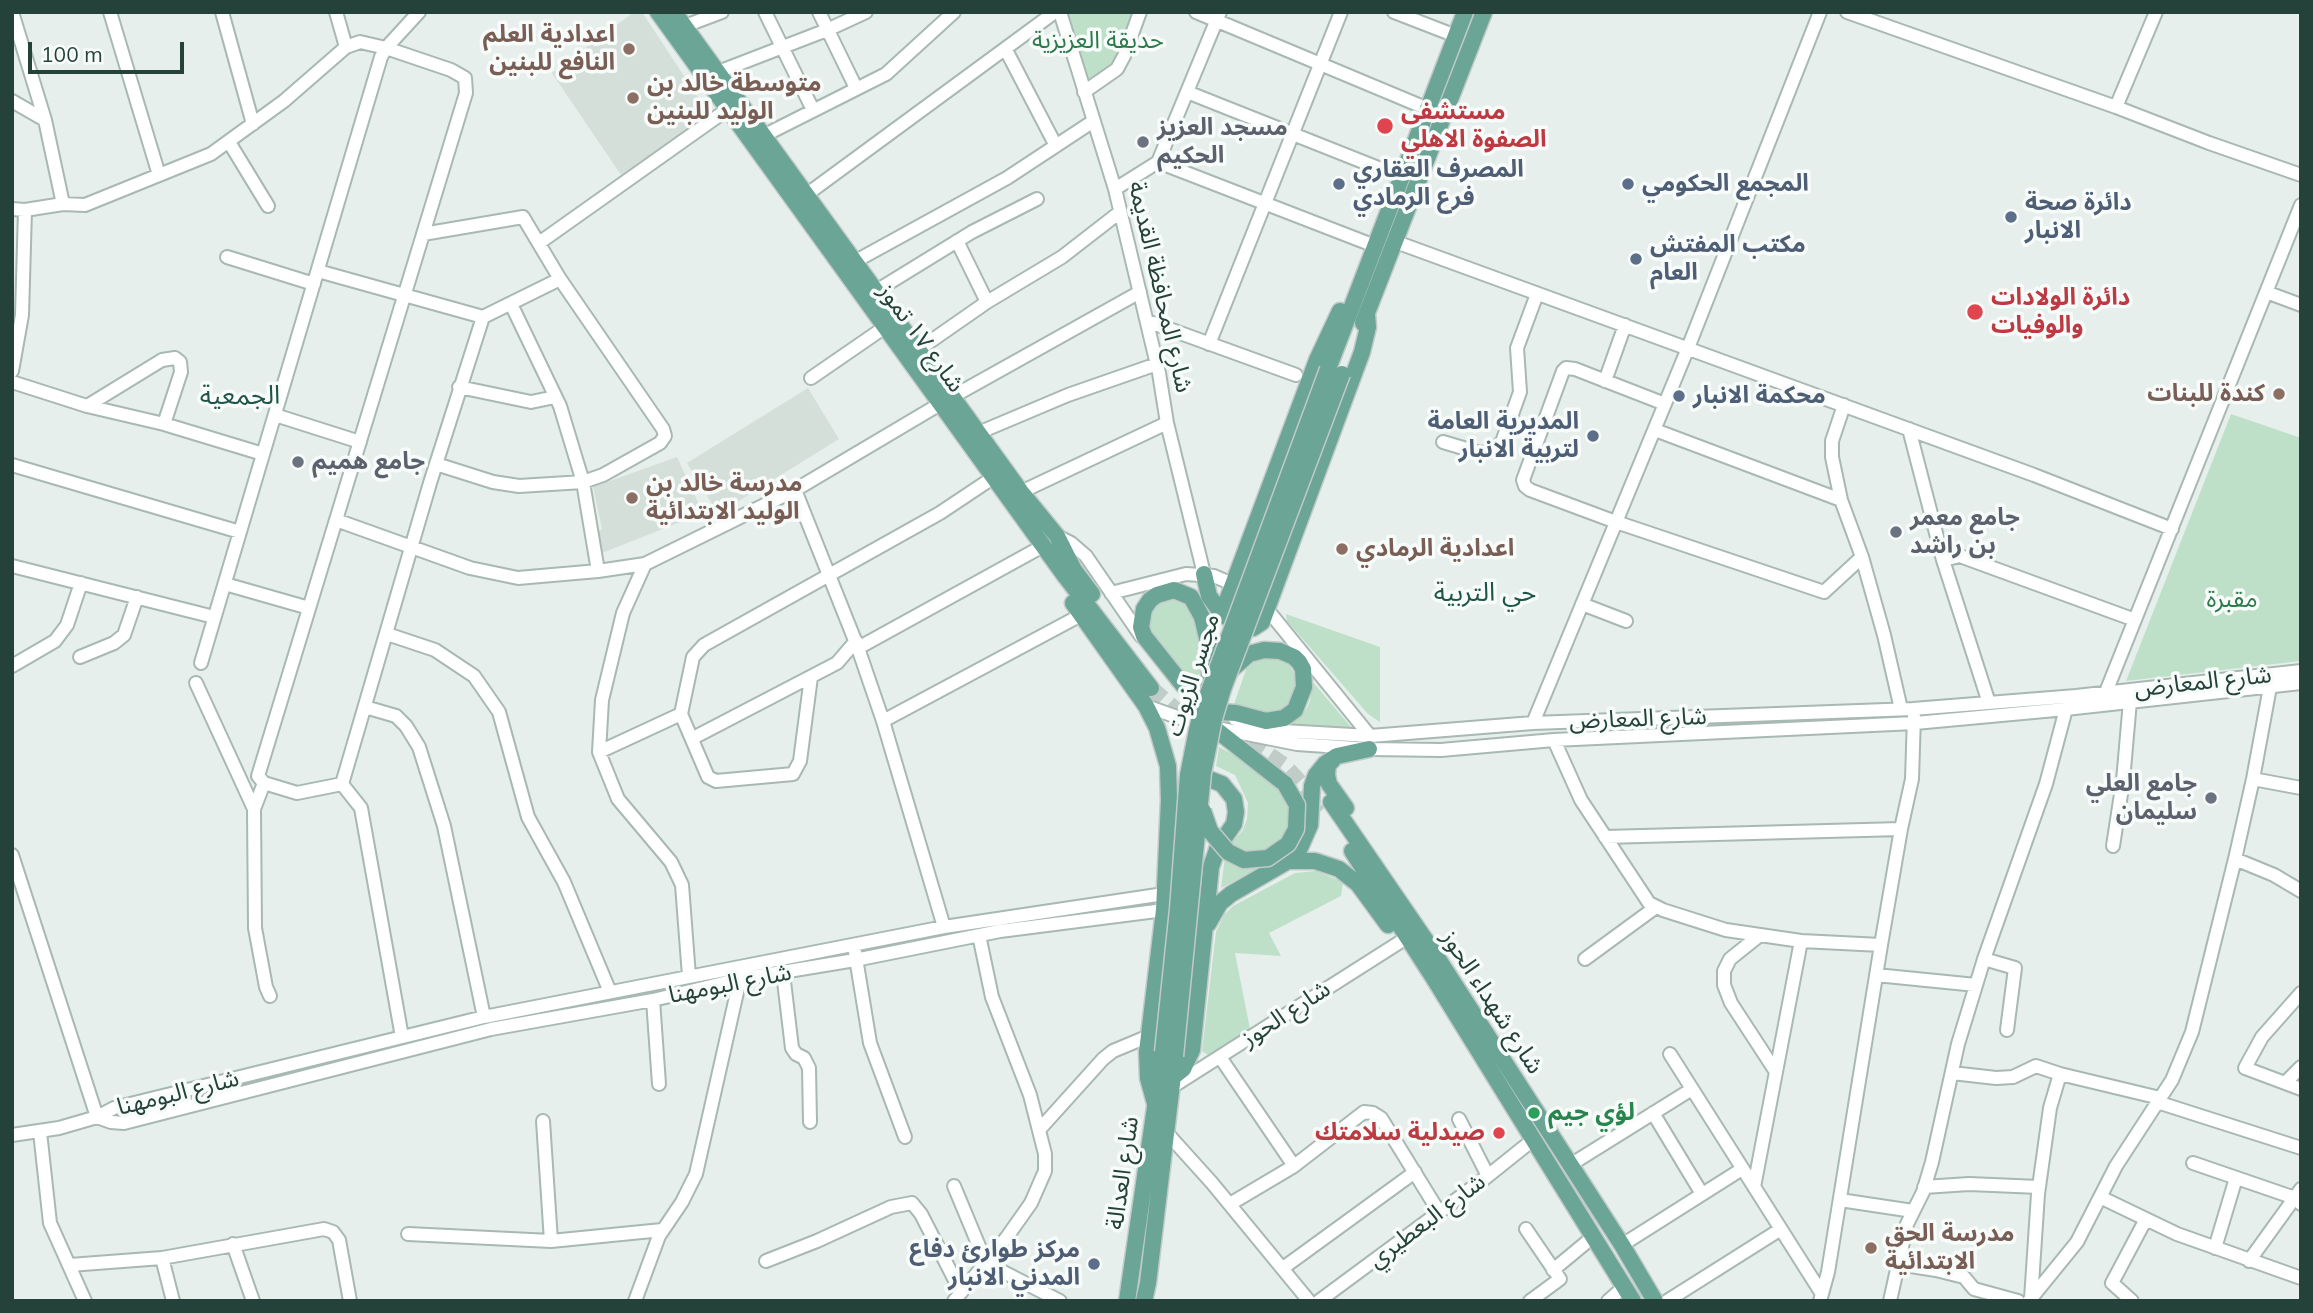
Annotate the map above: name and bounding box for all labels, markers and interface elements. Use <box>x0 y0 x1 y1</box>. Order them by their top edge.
place label: اعدادية العلم النافع للبنين <box>483 21 615 77</box>
park label: حديقة العزيزية <box>1032 27 1164 55</box>
scale bar <box>32 28 187 72</box>
text: 100 m <box>41 41 103 67</box>
marker: اعدادية العلم النافع للبنين <box>621 41 637 57</box>
place label: متوسطة خالد بن الوليد للبنين <box>647 70 821 126</box>
marker: متوسطة خالد بن الوليد للبنين <box>625 90 641 106</box>
place label: مستشفى الصفوة الاهلي <box>1401 98 1546 154</box>
place label: مسجد العزيز الحكيم <box>1157 114 1288 170</box>
marker: مستشفى الصفوة الاهلي <box>1375 116 1395 136</box>
marker: مسجد العزيز الحكيم <box>1135 134 1151 150</box>
place label: المصرف العقاري فرع الرمادي <box>1353 156 1524 212</box>
place label: المجمع الحكومي <box>1642 170 1809 198</box>
marker: المصرف العقاري فرع الرمادي <box>1331 176 1347 192</box>
marker: المجمع الحكومي <box>1620 176 1636 192</box>
street label: شارع المحافظة القديمة <box>1122 178 1198 396</box>
place label: دائرة صحة الانبار <box>2025 189 2132 245</box>
marker: دائرة صحة الانبار <box>2003 209 2019 225</box>
place label: مكتب المفتش العام <box>1650 231 1806 287</box>
marker: مكتب المفتش العام <box>1628 251 1644 267</box>
street label: شارع ١٧ تموز <box>872 278 970 398</box>
place label: دائرة الولادات والوفيات <box>1991 284 2130 340</box>
marker: دائرة الولادات والوفيات <box>1965 302 1985 322</box>
district label: الجمعية <box>200 380 280 412</box>
place label: كندة للبنات <box>2147 380 2265 408</box>
place label: محكمة الانبار <box>1693 382 1826 410</box>
marker: كندة للبنات <box>2271 386 2287 402</box>
marker: محكمة الانبار <box>1671 388 1687 404</box>
place label: المديرية العامة لتربية الانبار <box>1428 408 1579 464</box>
marker: المديرية العامة لتربية الانبار <box>1585 428 1601 444</box>
place label: جامع هميم <box>312 448 425 476</box>
marker: جامع هميم <box>290 454 306 470</box>
place label: مدرسة خالد بن الوليد الابتدائية <box>646 470 803 526</box>
marker: مدرسة خالد بن الوليد الابتدائية <box>624 490 640 506</box>
place label: جامع معمر بن راشد <box>1910 504 2020 560</box>
marker: جامع معمر بن راشد <box>1888 524 1904 540</box>
place label: اعدادية الرمادي <box>1356 535 1514 563</box>
marker: اعدادية الرمادي <box>1334 541 1350 557</box>
district label: حي التربية <box>1434 577 1536 609</box>
park label: مقبرة <box>2207 586 2257 614</box>
street label: مجسر الزيوت <box>1160 610 1226 740</box>
street label: شارع المعارض <box>2133 660 2273 704</box>
street label: شارع المعارض <box>1569 702 1707 736</box>
place label: جامع العلي سليمان <box>2086 770 2197 826</box>
marker: جامع العلي سليمان <box>2203 790 2219 806</box>
street label: شارع شهداء الحوز <box>1435 925 1549 1079</box>
street label: شارع البومهنا <box>666 958 794 1010</box>
street label: شارع الحوز <box>1236 975 1336 1053</box>
street label: شارع البومهنا <box>114 1064 242 1122</box>
place label: لؤي جيم <box>1548 1099 1635 1127</box>
marker: لؤي جيم <box>1526 1105 1542 1121</box>
street label: شارع العدالة <box>1101 1115 1145 1231</box>
place label: صيدلية سلامتك <box>1315 1119 1485 1147</box>
marker: صيدلية سلامتك <box>1491 1125 1507 1141</box>
street label: شارع البعطيري <box>1363 1168 1491 1274</box>
place label: مدرسة الحق الابتدائية <box>1885 1220 2014 1276</box>
place label: مركز طوارئ دفاع المدني الانبار <box>909 1236 1080 1292</box>
marker: مدرسة الحق الابتدائية <box>1863 1240 1879 1256</box>
marker: مركز طوارئ دفاع المدني الانبار <box>1086 1256 1102 1272</box>

